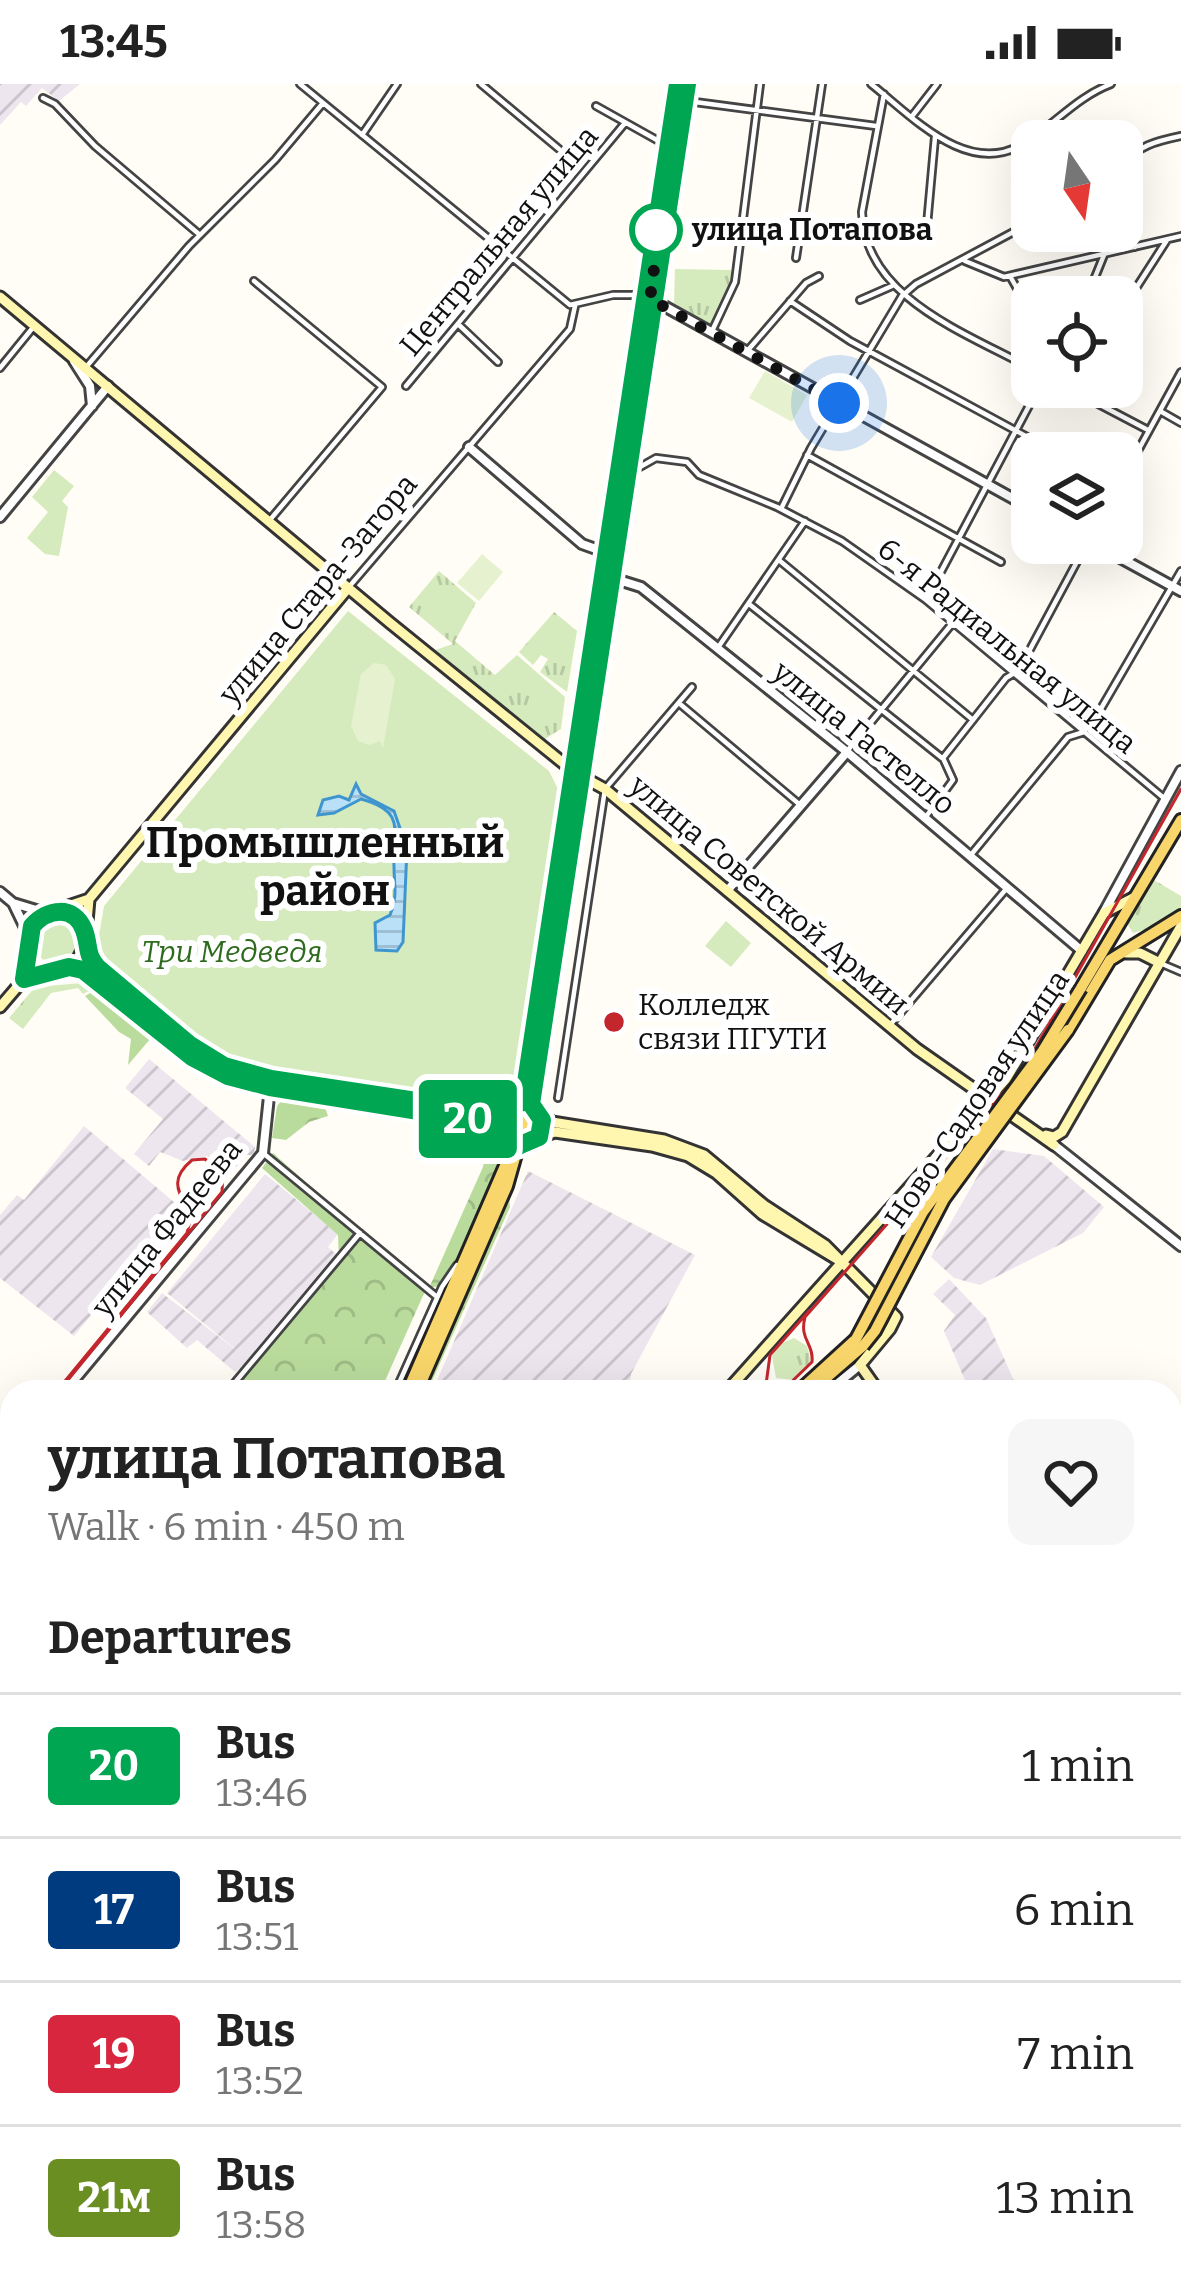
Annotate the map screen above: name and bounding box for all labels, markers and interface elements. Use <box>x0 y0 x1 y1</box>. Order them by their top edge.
text: 13:45 <box>60 15 168 69</box>
street label: Центральная улица <box>392 119 606 363</box>
north arrow <box>1011 120 1143 252</box>
map controls <box>1011 120 1143 564</box>
marker: улица Потапова <box>631 205 681 255</box>
place label: улица Потапова <box>691 212 933 248</box>
button: locate <box>1011 276 1143 408</box>
your location <box>809 373 869 433</box>
button: layers <box>1011 432 1143 564</box>
street label: улица Стара-Загора <box>211 467 425 712</box>
street label: 6-я Радиальная улица <box>870 531 1144 761</box>
street label: улица Гастелло <box>765 653 963 823</box>
street label: улица Советской Армии <box>621 767 916 1022</box>
district label: Промышленный район <box>146 818 504 916</box>
park label: Три Медведя <box>142 934 322 970</box>
street label: Ново-Садовая улица <box>877 963 1077 1235</box>
place label: Колледж связи ПГУТИ <box>638 987 827 1057</box>
marker: Колледж связи ПГУТИ <box>601 1009 627 1035</box>
line badge: 20 <box>414 1080 522 1158</box>
text: 20 <box>443 1094 493 1144</box>
street label: улица Фадеева <box>84 1132 250 1325</box>
button: heart <box>1008 1419 1134 1545</box>
text: улица Потапова <box>48 1425 505 1493</box>
text: Walk · 6 min · 450 m <box>48 1504 405 1550</box>
text: Departures <box>48 1611 292 1665</box>
text: Bus <box>216 1716 295 1770</box>
text: 1 min <box>1022 1739 1134 1793</box>
text: 20 <box>89 1741 139 1791</box>
text: 13:46 <box>216 1770 308 1816</box>
text: Bus <box>216 1860 295 1914</box>
text: 6 min <box>1014 1883 1134 1937</box>
text: 17 <box>94 1885 134 1935</box>
text: 13:51 <box>216 1914 299 1960</box>
text: Bus <box>216 2004 295 2058</box>
text: 7 min <box>1018 2027 1134 2081</box>
text: 19 <box>93 2029 135 2079</box>
text: 13:52 <box>216 2058 304 2104</box>
text: Bus <box>216 2148 295 2202</box>
text: 13 min <box>996 2171 1134 2225</box>
text: 21м <box>77 2173 151 2223</box>
text: 13:58 <box>216 2202 307 2248</box>

